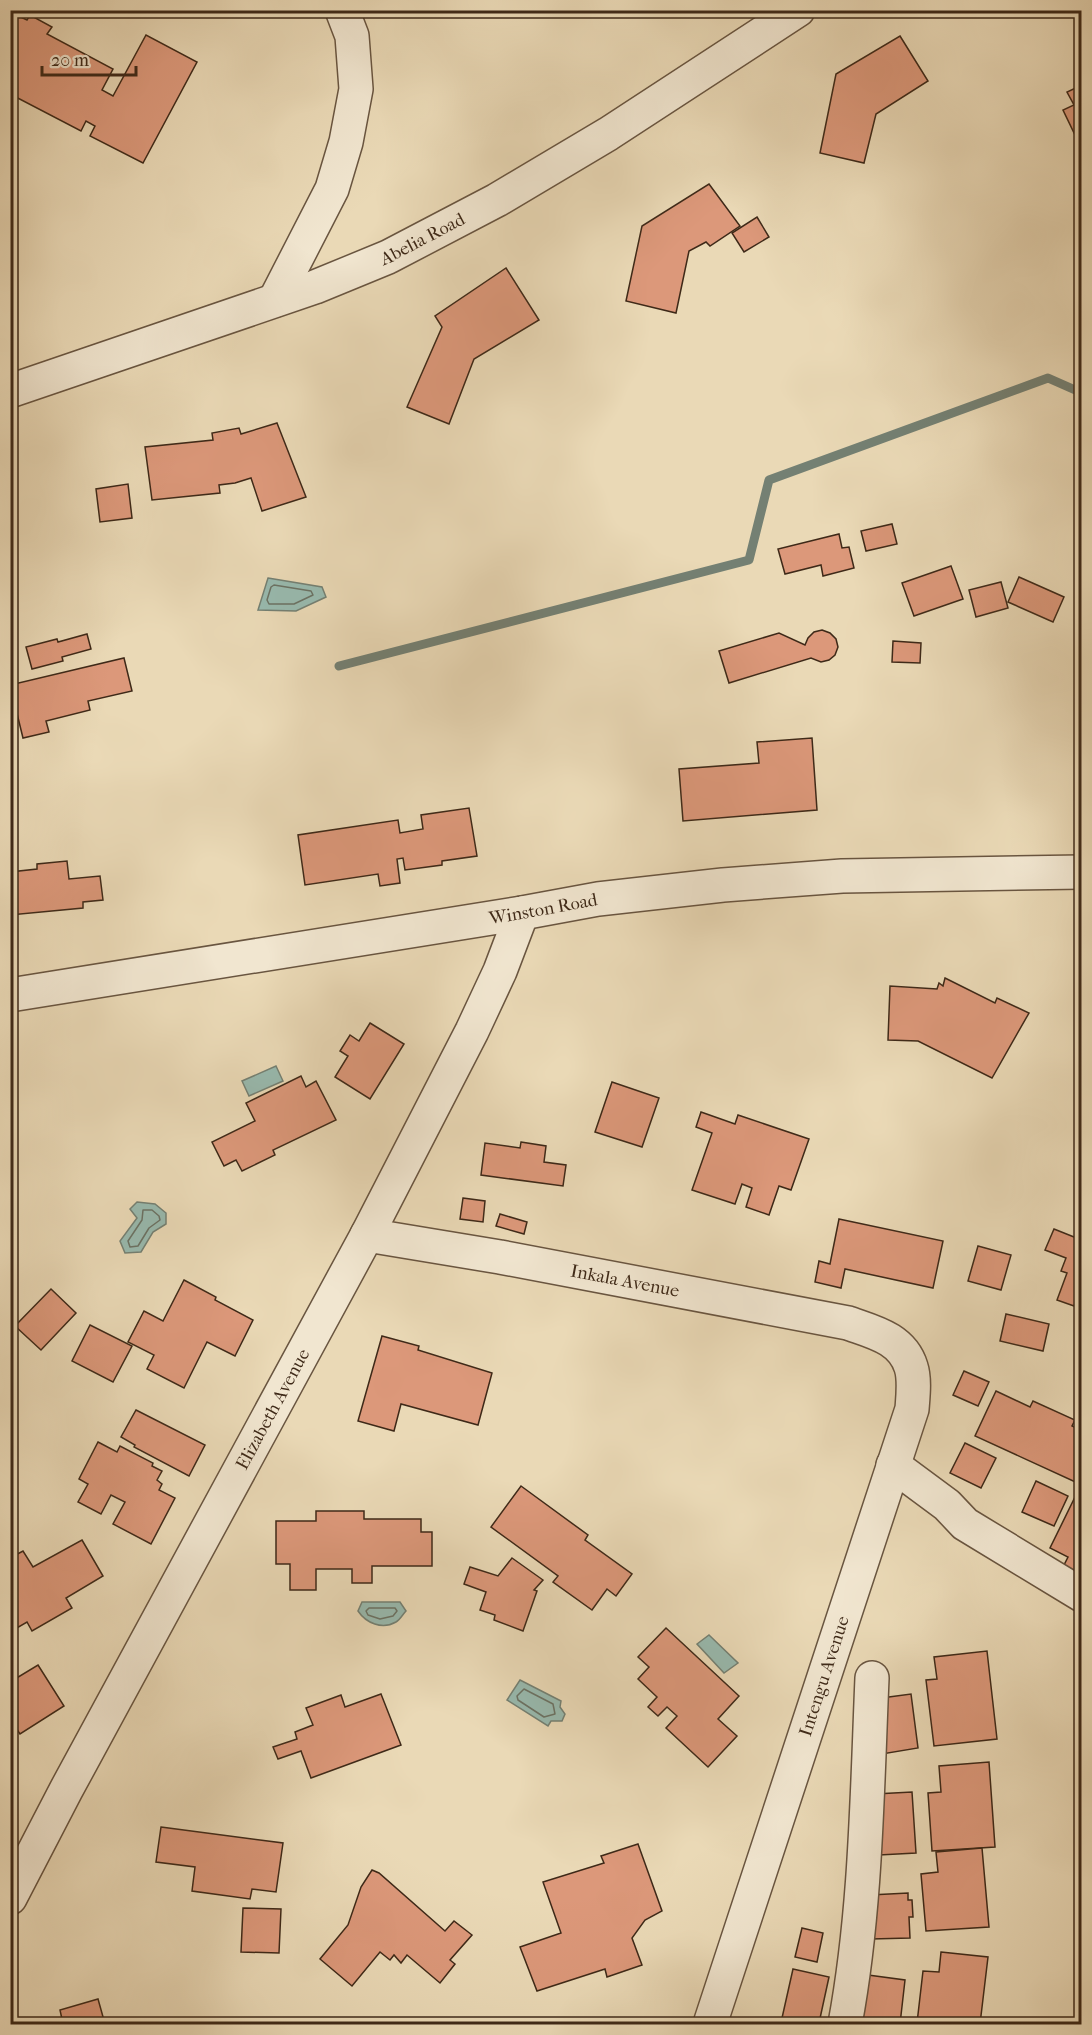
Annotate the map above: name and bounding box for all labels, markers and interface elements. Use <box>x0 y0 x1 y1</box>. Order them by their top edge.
scale bar <box>42 39 136 77</box>
text: 20 m <box>51 50 89 71</box>
street label: Abelia Road <box>376 209 469 270</box>
street label: Winston Road <box>486 889 599 929</box>
street label: Inkala Avenue <box>569 1261 681 1302</box>
street label: Elizabeth Avenue <box>232 1345 314 1473</box>
street label: Intengu Avenue <box>795 1613 854 1739</box>

